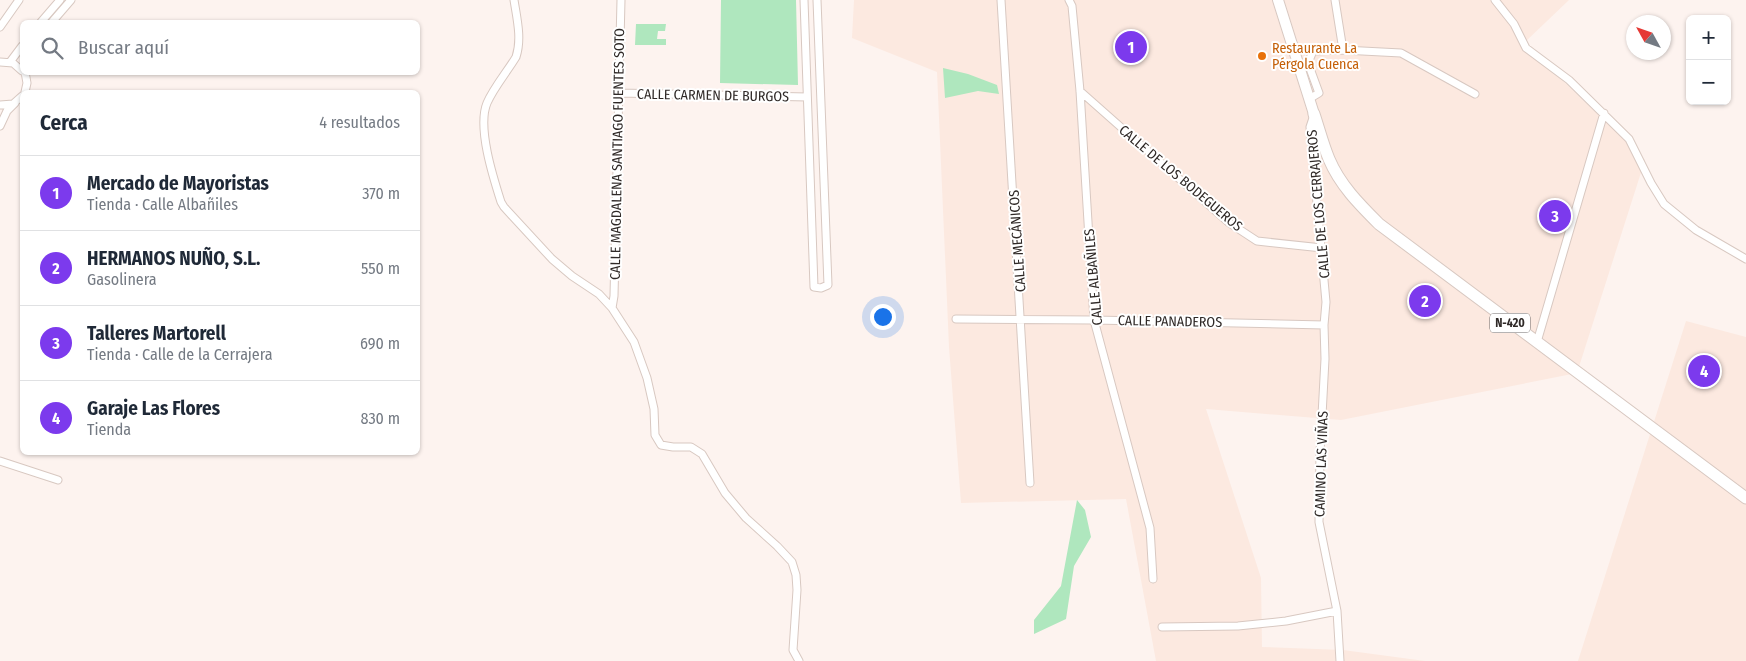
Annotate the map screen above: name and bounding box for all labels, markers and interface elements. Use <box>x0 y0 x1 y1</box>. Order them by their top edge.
north arrow <box>1626 15 1671 60</box>
map controls <box>1686 15 1731 105</box>
button: + <box>1686 15 1731 60</box>
search box <box>20 20 420 75</box>
street label: CALLE MAGDALENA SANTIAGO FUENTES SOTO <box>607 28 628 280</box>
pin: 1 <box>1115 28 1147 66</box>
icon: search <box>38 34 66 62</box>
text: Buscar aquí <box>78 36 169 59</box>
place label: Restaurante La Pérgola Cuenca <box>1272 40 1359 73</box>
marker: Restaurante La Pérgola Cuenca <box>1256 50 1268 62</box>
button: − <box>1686 60 1731 105</box>
street label: CALLE CARMEN DE BURGOS <box>637 86 789 105</box>
text: Cerca <box>40 110 88 136</box>
text: 4 resultados <box>319 113 400 132</box>
street label: CALLE DE LOS BODEGUEROS <box>1115 122 1246 235</box>
street label: CALLE DE LOS CERRAJEROS <box>1304 129 1333 279</box>
text: Mercado de Mayoristas <box>87 172 269 195</box>
text: 1 <box>53 184 59 203</box>
text: 370 m <box>362 184 400 203</box>
street label: CALLE MECÁNICOS <box>1004 189 1030 293</box>
text: Tienda · Calle Albañiles <box>87 195 238 214</box>
pin: 3 <box>1539 197 1571 235</box>
street label: CALLE ALBAÑILES <box>1081 228 1106 326</box>
text: HERMANOS NUÑO, S.L. <box>87 247 260 270</box>
text: 2 <box>52 259 60 278</box>
text: 550 m <box>361 259 400 278</box>
text: Gasolinera <box>87 270 157 289</box>
pin: 2 <box>1409 282 1441 320</box>
your location <box>870 304 896 330</box>
street label: CALLE PANADEROS <box>1118 312 1222 331</box>
road number: N-420 <box>1490 314 1530 332</box>
text: Talleres Martorell <box>87 322 226 345</box>
text: 3 <box>52 334 60 353</box>
text: 690 m <box>360 334 400 353</box>
text: Tienda · Calle de la Cerrajera <box>87 345 273 364</box>
pin: 4 <box>1688 352 1720 390</box>
text: Garaje Las Flores <box>87 397 220 420</box>
text: 4 <box>52 409 60 428</box>
text: 830 m <box>360 409 400 428</box>
street label: CAMINO LAS VIÑAS <box>1311 411 1332 517</box>
text: Tienda <box>87 420 131 439</box>

